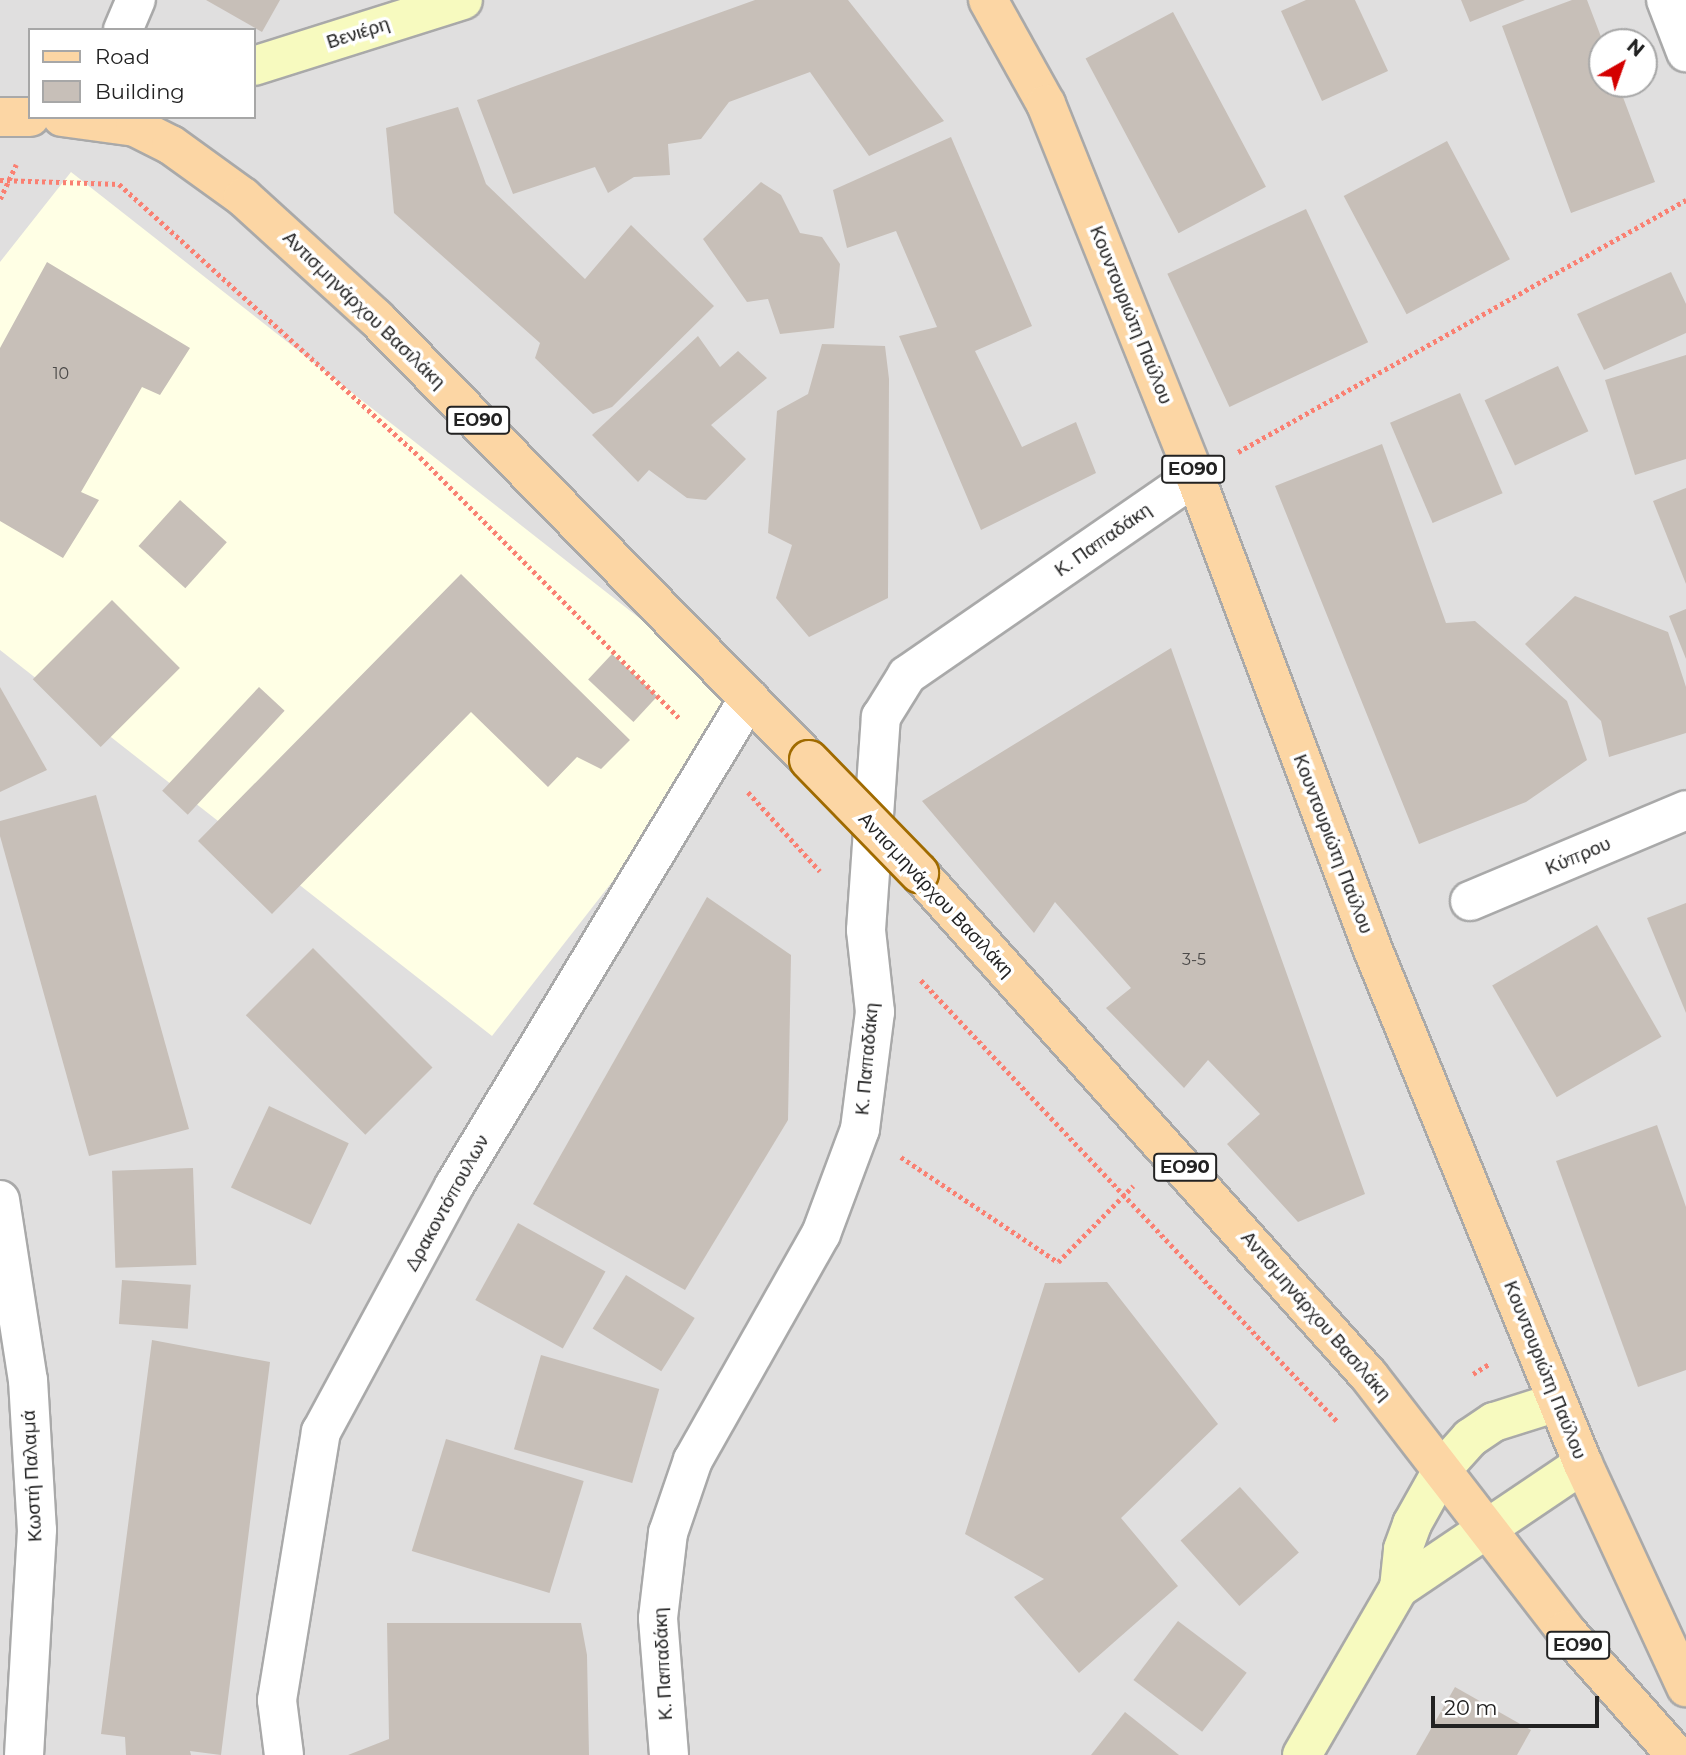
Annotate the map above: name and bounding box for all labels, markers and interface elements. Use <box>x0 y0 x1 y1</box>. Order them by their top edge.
street label: Βενιέρη <box>324 12 392 54</box>
legend <box>28 28 256 119</box>
north arrow <box>1588 28 1658 98</box>
text: N <box>1622 34 1649 62</box>
text: Road <box>95 44 150 69</box>
text: Building <box>95 79 185 104</box>
street label: Κουντουριώτη Παύλου <box>1085 223 1177 407</box>
street label: Αντισμηνάρχου Βασιλάκη <box>278 226 450 394</box>
house number: 10 <box>53 364 69 384</box>
road number: ΕΟ90 <box>445 406 511 434</box>
road number: ΕΟ90 <box>1160 454 1226 484</box>
street label: Κ. Παπαδάκη <box>1050 498 1156 582</box>
street label: Κουντουριώτη Παύλου <box>1288 751 1378 937</box>
street label: Αντισμηνάρχου Βασιλάκη <box>854 808 1018 982</box>
street label: Κύπρου <box>1542 832 1614 880</box>
house number: 3-5 <box>1182 950 1206 970</box>
street label: Κ. Παπαδάκη <box>851 1002 883 1116</box>
street label: Δρακοντόπουλων <box>400 1131 494 1275</box>
road number: ΕΟ90 <box>1152 1152 1218 1182</box>
street label: Αντισμηνάρχου Βασιλάκη <box>1236 1227 1396 1405</box>
street label: Κουντουριώτη Παύλου <box>1499 1278 1591 1462</box>
street label: Κωστή Παλαμά <box>17 1410 47 1542</box>
street label: Κ. Παπαδάκη <box>649 1607 677 1721</box>
road number: ΕΟ90 <box>1545 1630 1611 1660</box>
scale bar <box>1434 1682 1602 1726</box>
text: 20 m <box>1444 1695 1498 1720</box>

